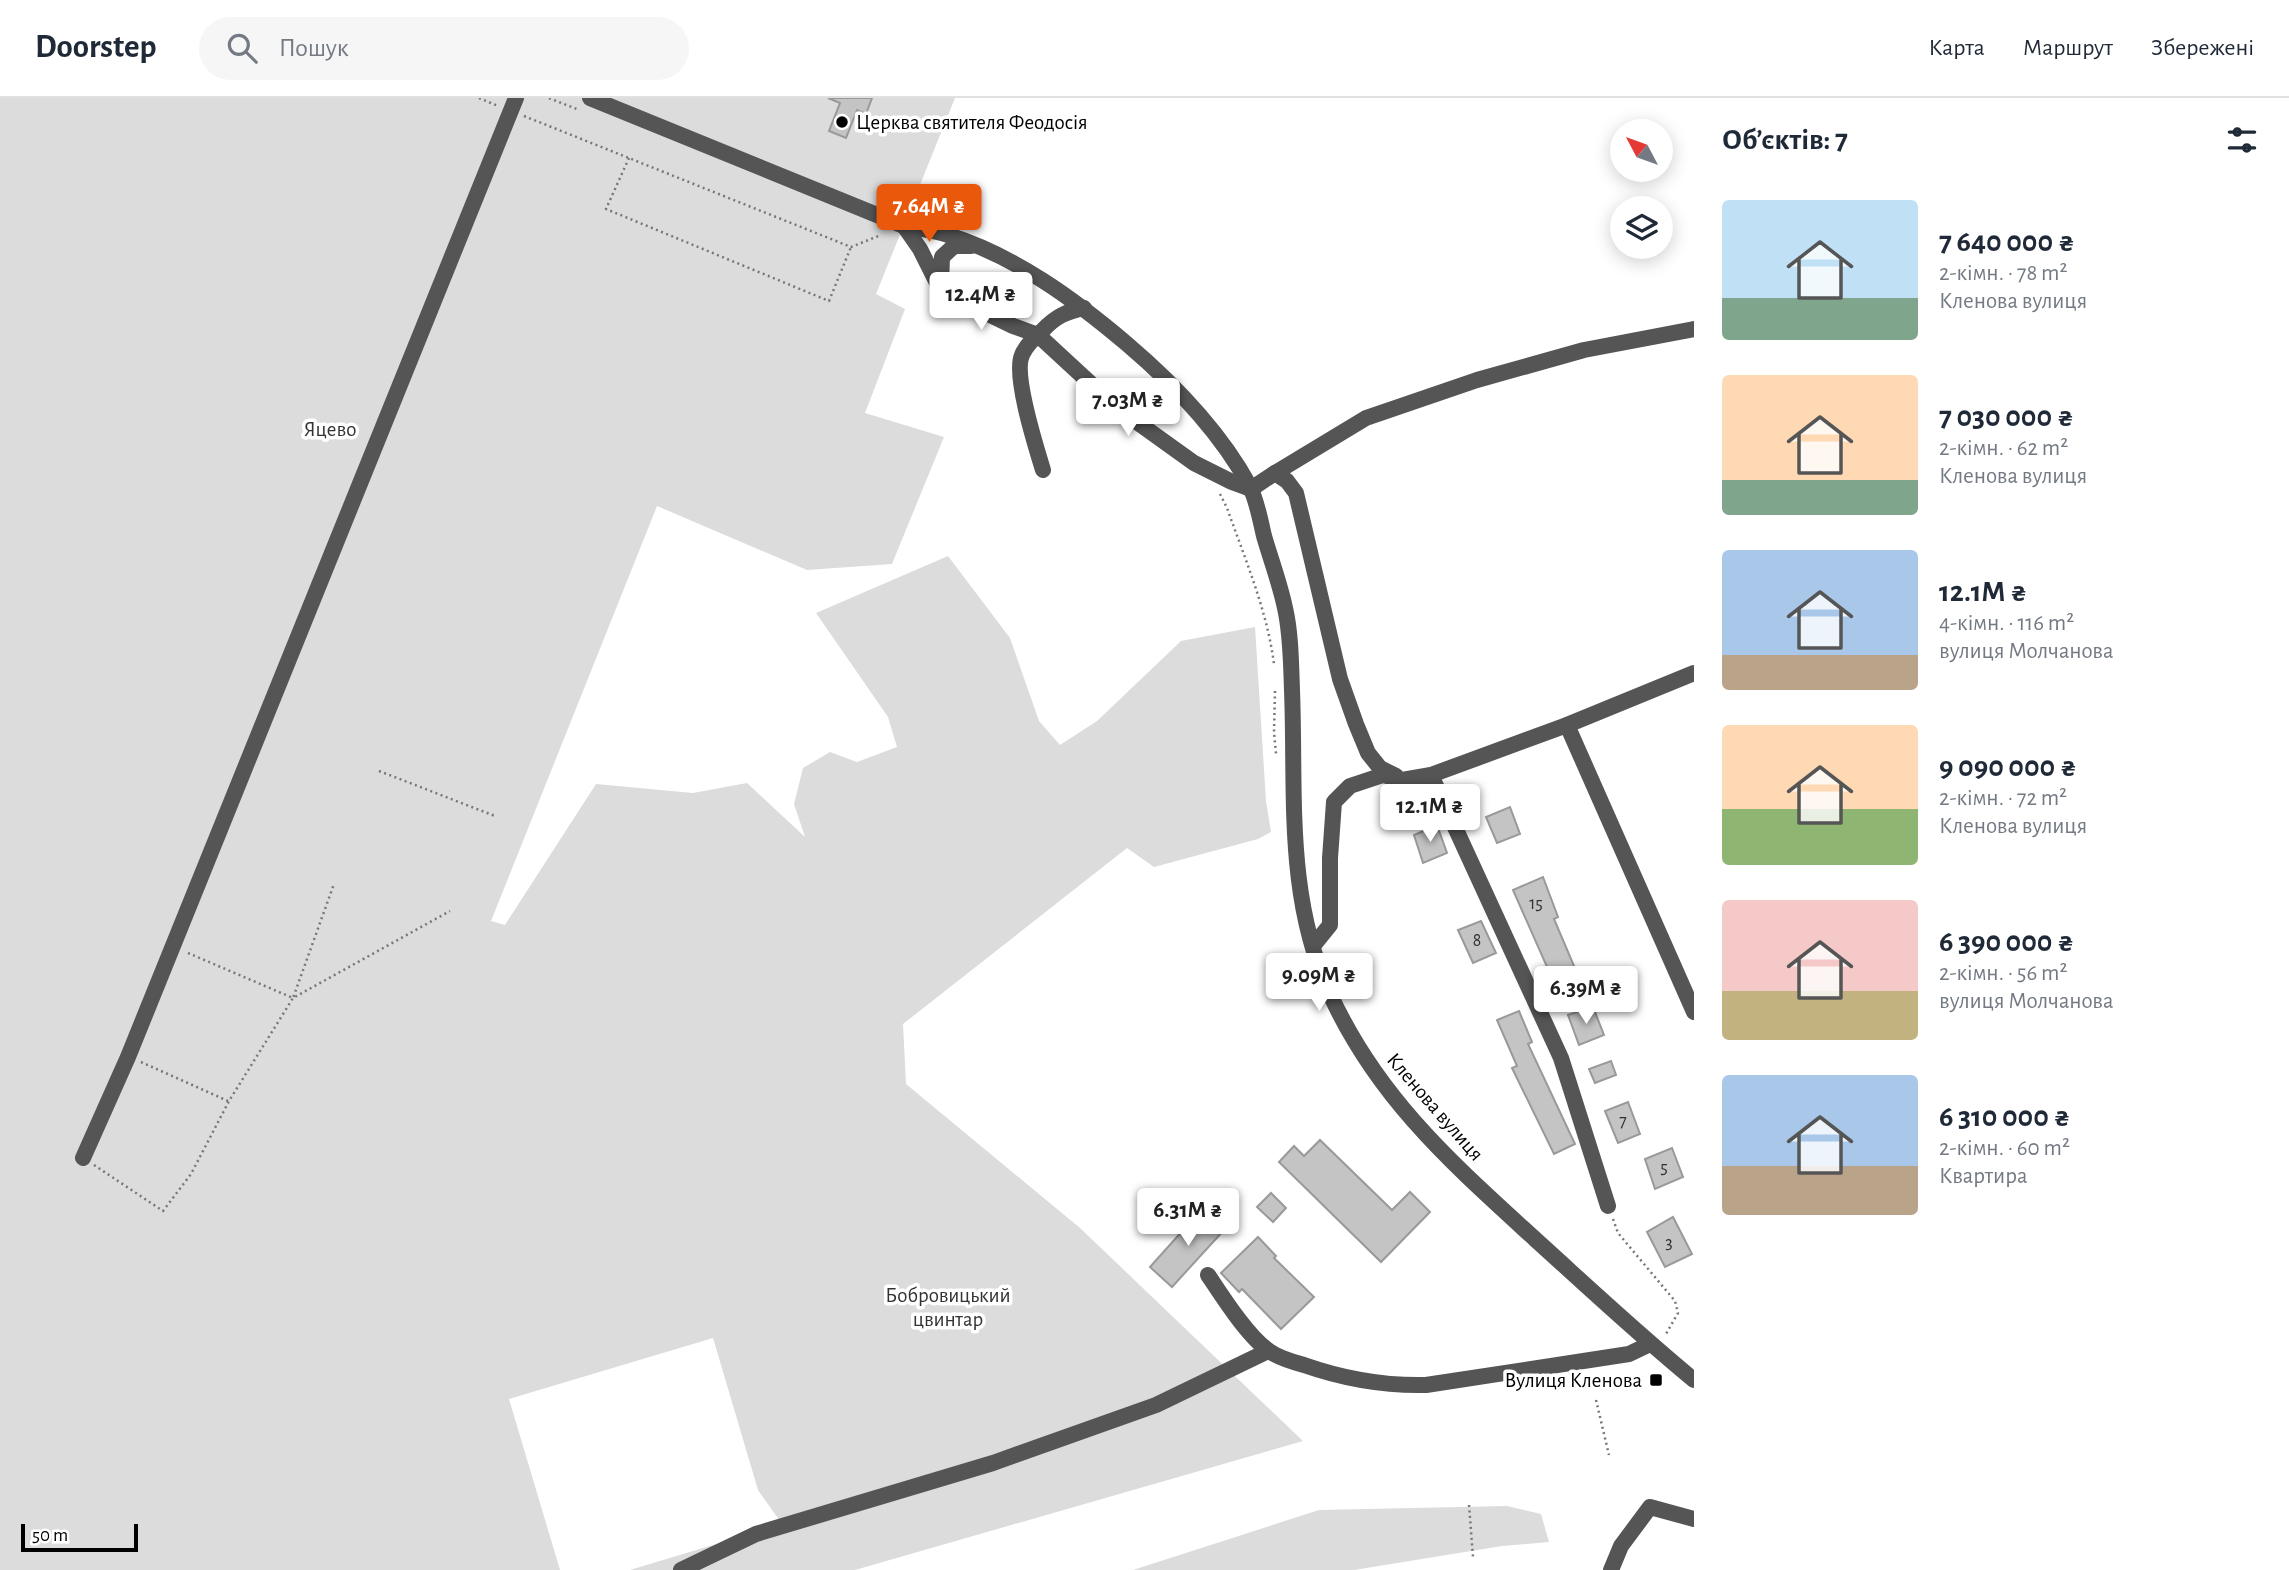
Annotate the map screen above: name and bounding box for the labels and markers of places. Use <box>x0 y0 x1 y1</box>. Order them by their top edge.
place label: Церква святителя Феодосія <box>856 112 1088 133</box>
marker: Церква святителя Феодосія <box>834 114 850 130</box>
pin: 7.64M ₴ <box>864 184 994 244</box>
pin: 12.4M ₴ <box>916 272 1046 332</box>
pin: 7.03M ₴ <box>1063 378 1193 438</box>
pin: 12.1M ₴ <box>1365 784 1495 844</box>
pin: 9.09M ₴ <box>1254 954 1384 1013</box>
pin: 6.39M ₴ <box>1521 967 1651 1026</box>
pin: 6.31M ₴ <box>1123 1188 1253 1248</box>
place label: Вулиця Кленова <box>1505 1370 1642 1391</box>
marker: Вулиця Кленова <box>1648 1372 1664 1388</box>

